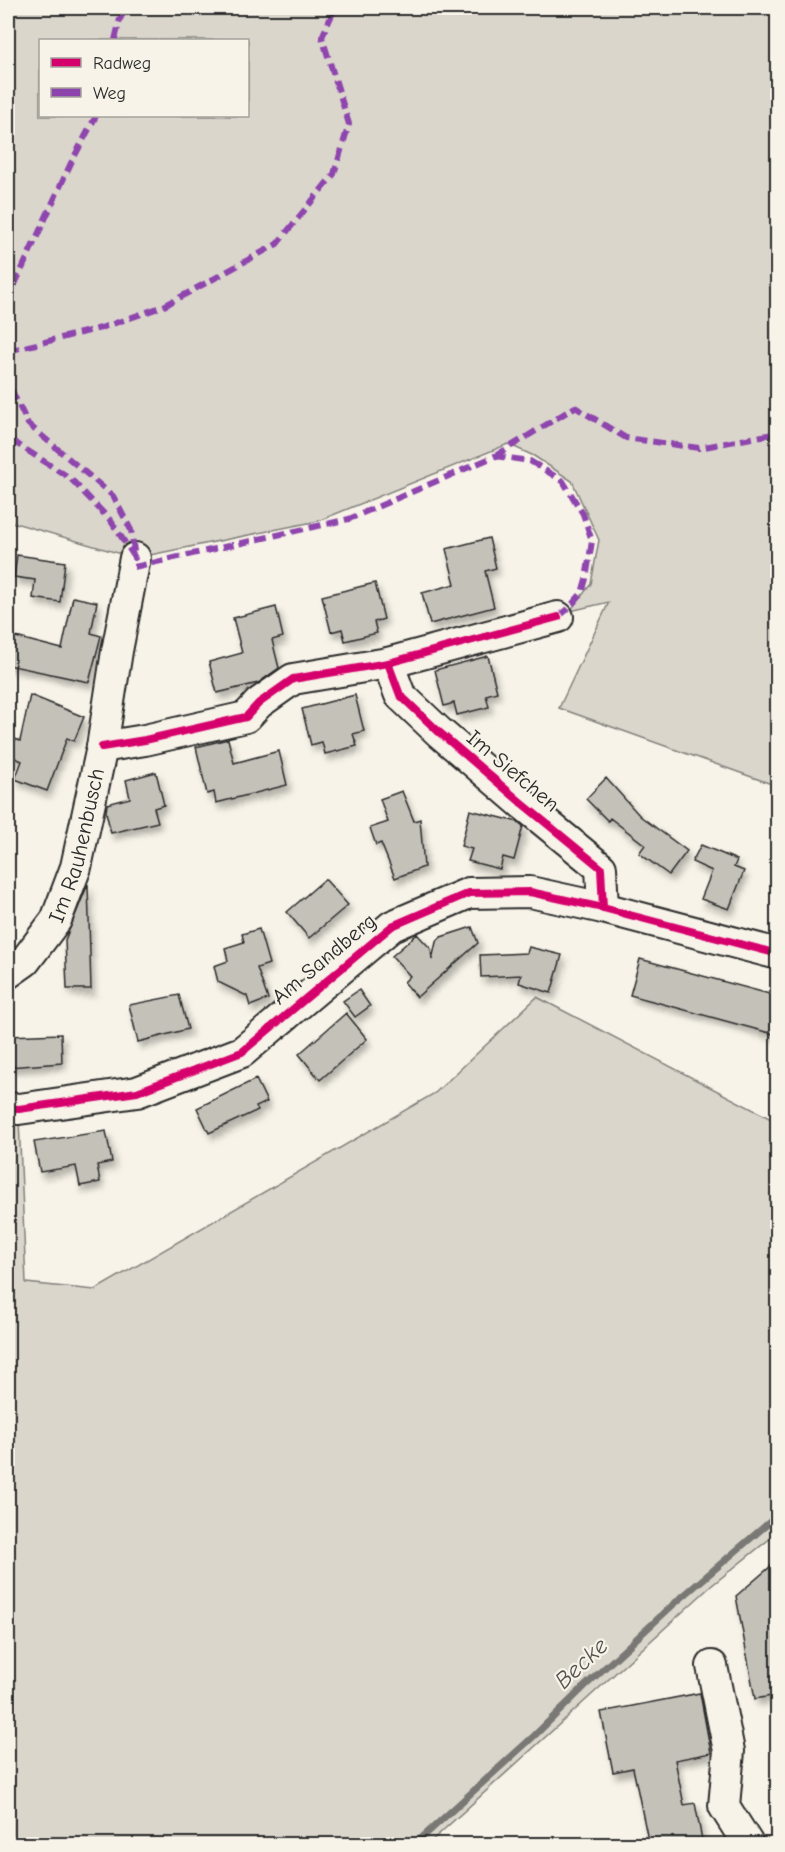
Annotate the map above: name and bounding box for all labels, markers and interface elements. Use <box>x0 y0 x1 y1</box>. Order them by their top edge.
legend <box>39 39 249 117</box>
text: Radweg <box>93 53 151 74</box>
text: Weg <box>93 83 126 104</box>
street label: Im Siefchen <box>461 725 565 817</box>
street label: Im Rauhenbusch <box>43 766 110 926</box>
street label: Am Sandberg <box>267 908 381 1010</box>
water label: Becke <box>549 1632 613 1694</box>

